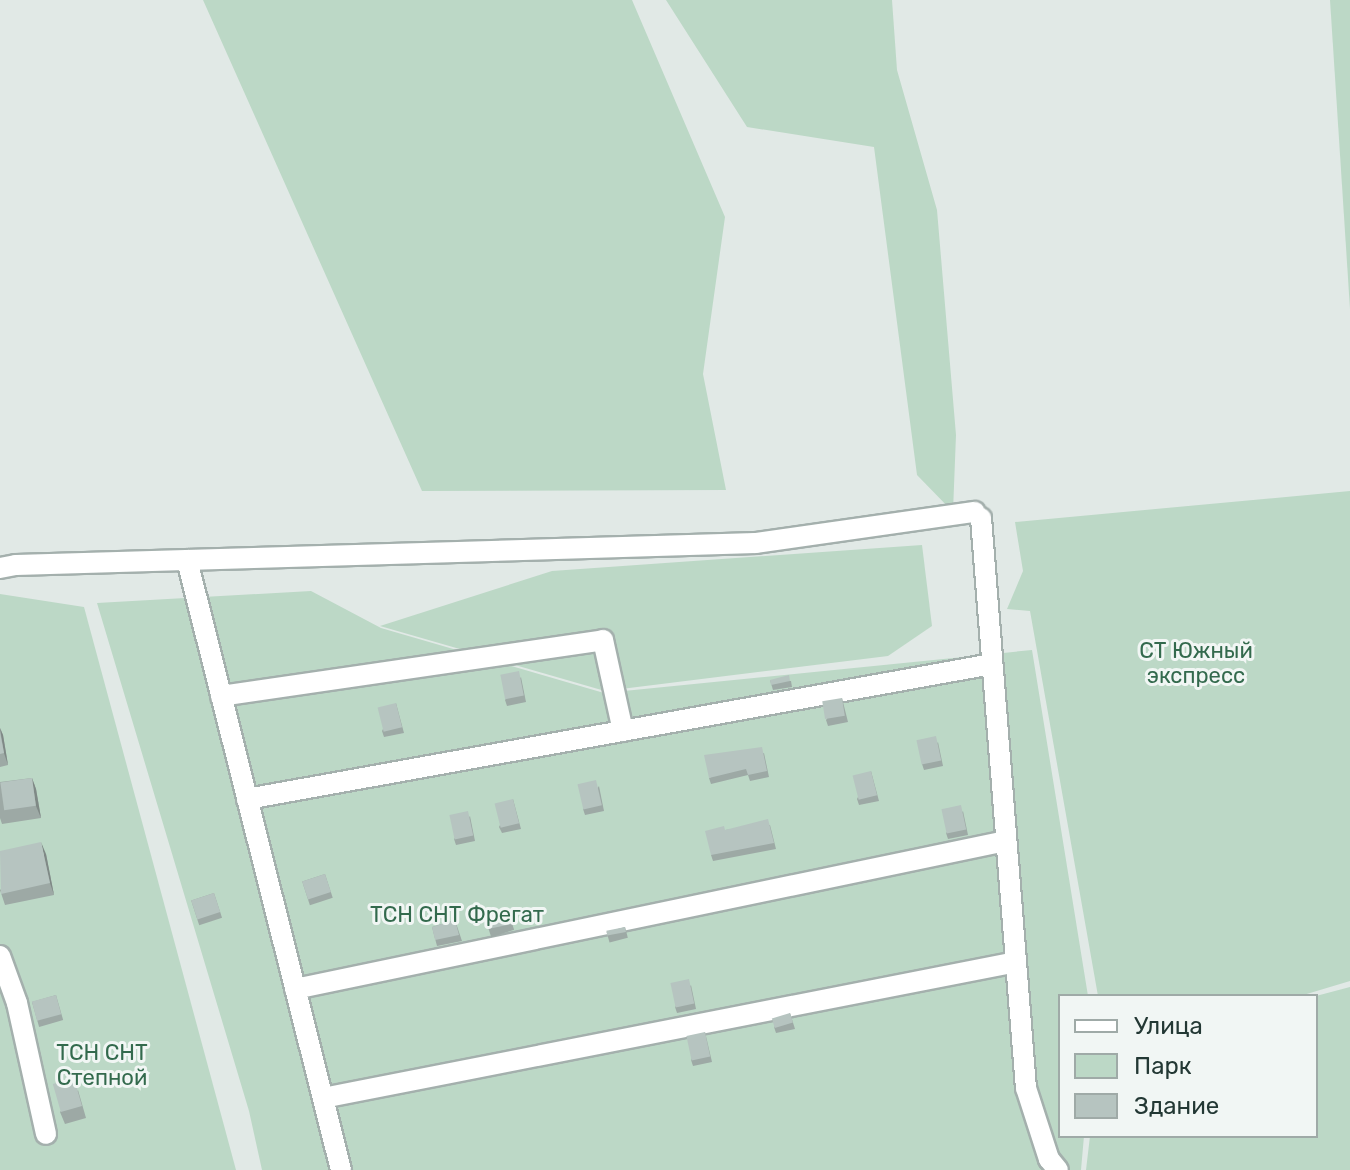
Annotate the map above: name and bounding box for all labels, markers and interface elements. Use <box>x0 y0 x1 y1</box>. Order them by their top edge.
park label: СТ Южный экспресс <box>1139 637 1253 688</box>
park label: ТСН СНТ Фрегат <box>370 902 544 928</box>
legend <box>1058 994 1318 1138</box>
text: Улица <box>1134 1012 1203 1040</box>
park label: ТСН СНТ Степной <box>56 1039 148 1090</box>
text: Парк <box>1134 1052 1192 1080</box>
text: Здание <box>1134 1092 1219 1120</box>

